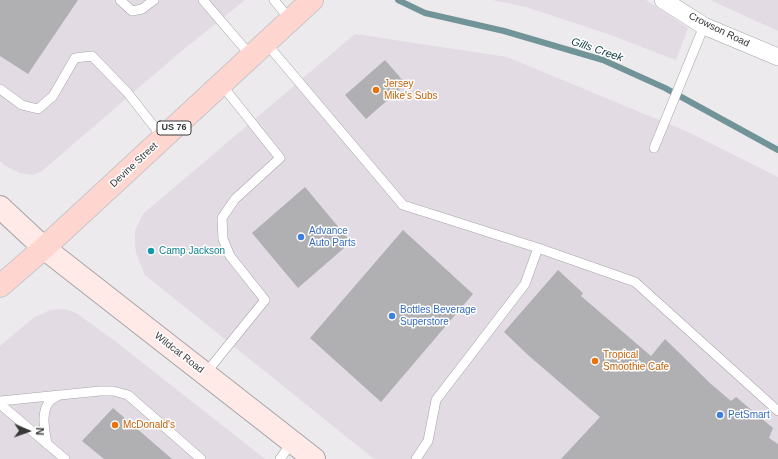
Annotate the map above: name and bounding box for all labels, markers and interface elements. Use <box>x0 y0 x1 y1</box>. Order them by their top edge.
street label: Crowson Road <box>687 10 751 50</box>
water label: Gills Creek <box>569 35 625 65</box>
place label: Jersey Mike's Subs <box>384 78 438 102</box>
marker: Jersey Mike's Subs <box>371 85 381 95</box>
road number: US 76 <box>157 121 191 135</box>
street label: Devine Street <box>108 140 160 190</box>
place label: Advance Auto Parts <box>309 225 356 248</box>
marker: Advance Auto Parts <box>296 232 306 242</box>
place label: Camp Jackson <box>159 245 225 257</box>
marker: Camp Jackson <box>146 246 156 256</box>
place label: Bottles Beverage Superstore <box>400 304 476 328</box>
marker: Bottles Beverage Superstore <box>387 311 397 321</box>
street label: Wildcat Road <box>152 330 206 376</box>
place label: Tropical Smoothie Cafe <box>603 349 669 372</box>
marker: Tropical Smoothie Cafe <box>590 356 600 366</box>
place label: PetSmart <box>728 409 770 421</box>
marker: PetSmart <box>715 410 725 420</box>
north arrow <box>8 411 48 451</box>
place label: McDonald's <box>123 419 175 431</box>
marker: McDonald's <box>110 420 120 430</box>
text: N <box>34 427 46 436</box>

